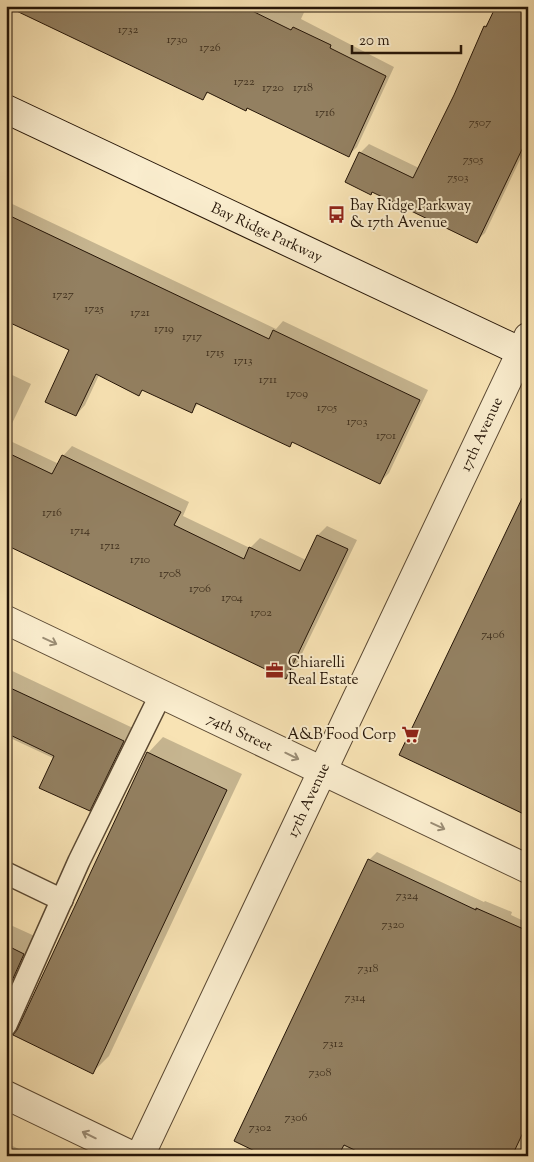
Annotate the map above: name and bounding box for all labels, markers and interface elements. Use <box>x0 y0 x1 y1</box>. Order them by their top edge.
house number: 1732 <box>118 21 139 39</box>
scale bar <box>352 22 460 54</box>
house number: 1730 <box>166 31 188 49</box>
text: 20 m <box>359 31 390 52</box>
house number: 1726 <box>199 39 221 57</box>
house number: 1722 <box>233 73 255 91</box>
house number: 1720 <box>262 79 284 97</box>
house number: 1718 <box>293 79 313 97</box>
house number: 1716 <box>315 104 335 122</box>
house number: 7507 <box>469 114 491 132</box>
house number: 7505 <box>463 151 483 169</box>
house number: 7503 <box>447 169 469 187</box>
place label: Bay Ridge Parkway & 17th Avenue <box>350 196 472 234</box>
street label: Bay Ridge Parkway <box>207 198 326 269</box>
bus stop icon: Bay Ridge Parkway & 17th Avenue <box>326 204 346 224</box>
house number: 1727 <box>52 286 74 304</box>
house number: 1725 <box>84 300 104 318</box>
house number: 1721 <box>130 304 150 322</box>
house number: 1719 <box>154 320 174 338</box>
house number: 1717 <box>182 328 202 346</box>
house number: 1715 <box>206 344 224 362</box>
house number: 1713 <box>233 352 253 370</box>
house number: 1711 <box>259 371 277 389</box>
house number: 1709 <box>286 385 308 403</box>
street label: 17th Avenue <box>456 394 509 475</box>
house number: 1705 <box>317 399 337 417</box>
house number: 1703 <box>346 413 368 431</box>
house number: 1701 <box>376 427 396 445</box>
house number: 1716 <box>42 504 62 522</box>
house number: 1714 <box>70 522 90 540</box>
house number: 1712 <box>100 537 120 555</box>
house number: 1710 <box>130 551 150 569</box>
house number: 1708 <box>159 565 181 583</box>
house number: 1706 <box>189 580 211 598</box>
house number: 1704 <box>221 589 243 607</box>
house number: 1702 <box>250 604 272 622</box>
house number: 7406 <box>481 626 505 644</box>
one-way arrow <box>42 637 57 646</box>
place label: Chiarelli Real Estate <box>288 653 359 691</box>
office icon: Chiarelli Real Estate <box>264 661 284 681</box>
street label: 74th Street <box>203 709 275 758</box>
supermarket icon: A&B Food Corp <box>400 724 420 744</box>
place label: A&B Food Corp <box>287 725 396 746</box>
one-way arrow <box>284 752 299 762</box>
street label: 17th Avenue <box>283 760 336 841</box>
one-way arrow <box>431 821 446 831</box>
house number: 7324 <box>396 887 418 905</box>
house number: 7320 <box>382 916 404 934</box>
house number: 7318 <box>358 960 378 978</box>
house number: 7314 <box>345 989 366 1007</box>
house number: 7312 <box>323 1035 344 1053</box>
house number: 7308 <box>308 1064 332 1082</box>
house number: 7306 <box>284 1109 308 1127</box>
house number: 7302 <box>249 1119 272 1137</box>
one-way arrow <box>82 1130 97 1139</box>

